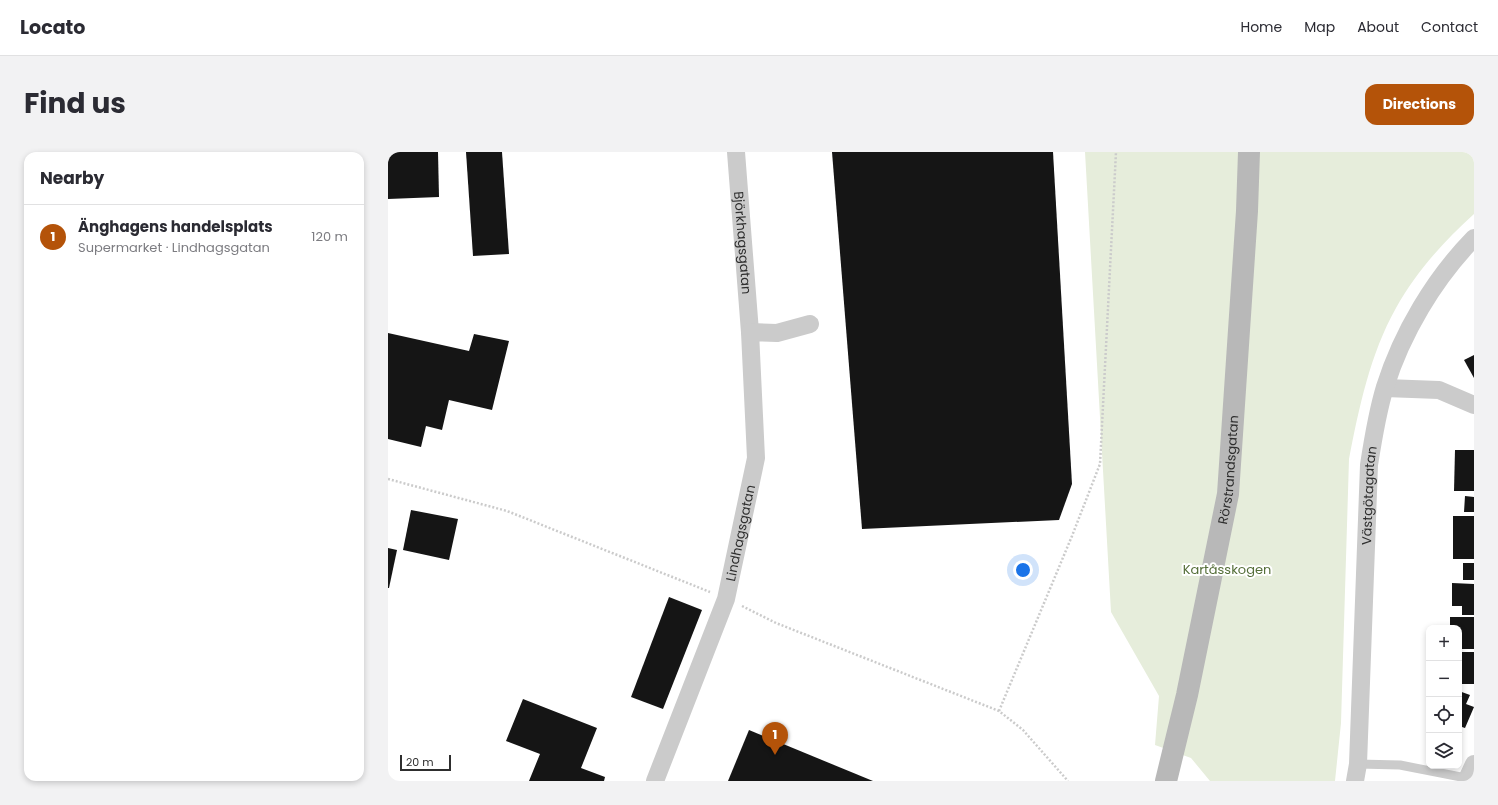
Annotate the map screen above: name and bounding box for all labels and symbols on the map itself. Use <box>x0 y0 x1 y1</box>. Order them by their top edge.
street label: Björkhagsgatan <box>729 191 756 295</box>
street label: Rörstrandsgatan <box>1213 414 1243 526</box>
street label: Västgötagatan <box>1357 445 1382 545</box>
street label: Lindhagsgatan <box>721 483 760 583</box>
your location <box>1013 560 1033 580</box>
park label: Kartåsskogen <box>1183 560 1271 579</box>
pin: 1 <box>762 722 788 755</box>
scale bar <box>400 753 451 772</box>

